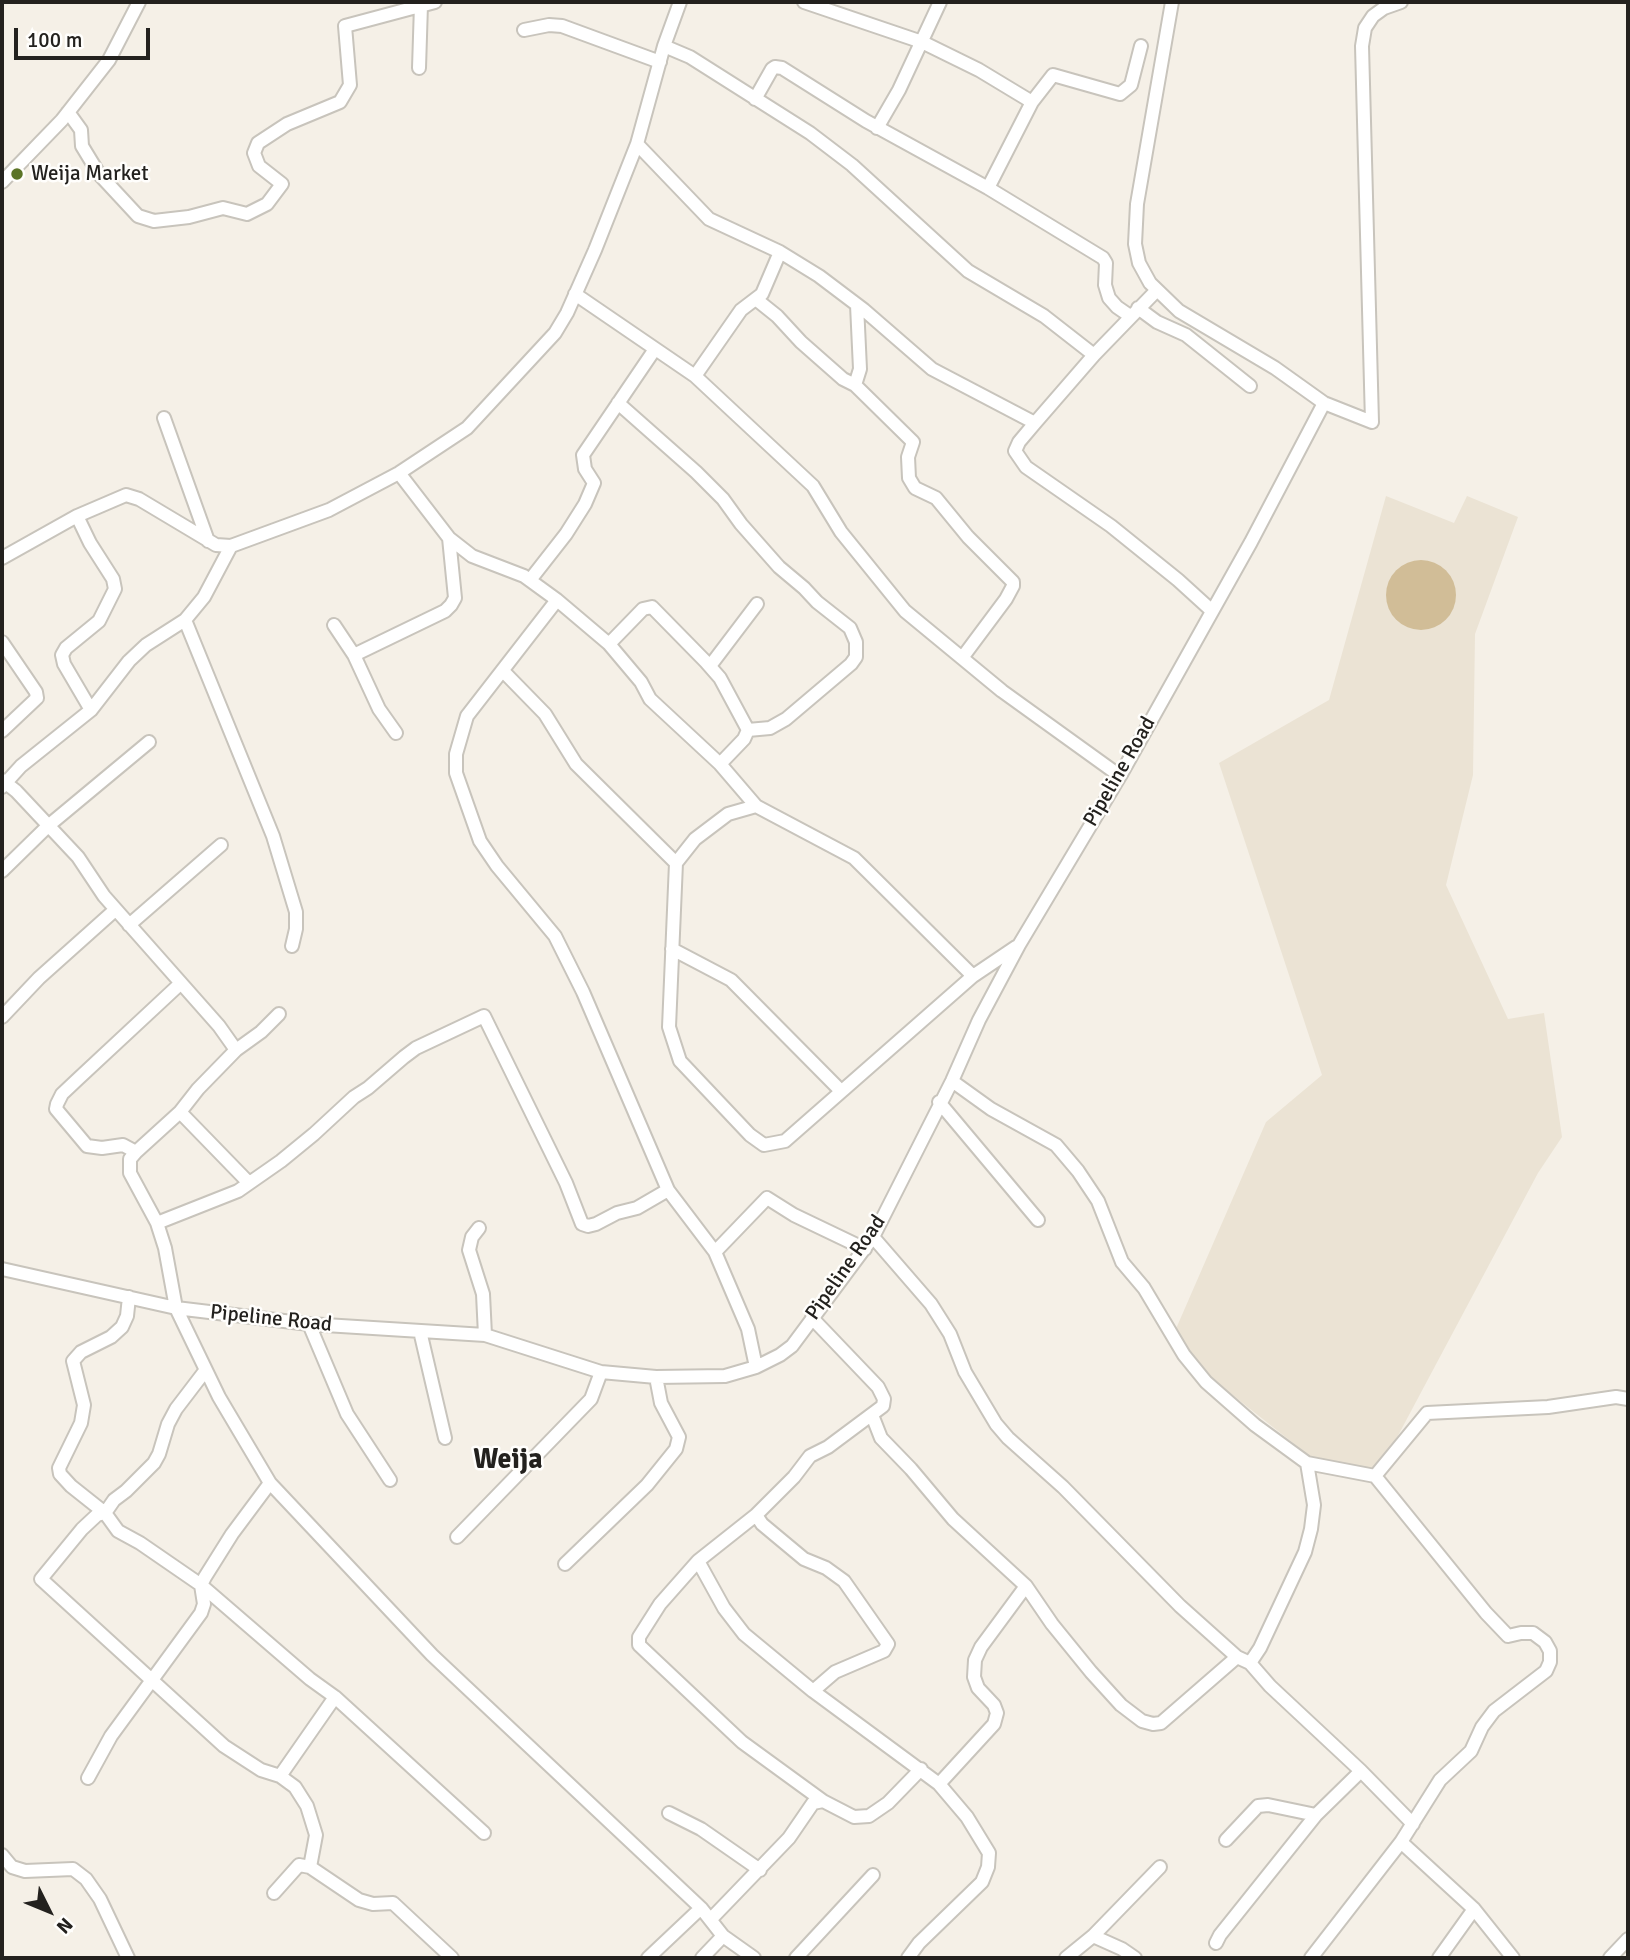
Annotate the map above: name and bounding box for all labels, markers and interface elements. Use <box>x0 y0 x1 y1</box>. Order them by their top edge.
scale bar <box>18 14 154 58</box>
text: 100 m <box>27 27 82 53</box>
place label: Weija Market <box>31 161 149 187</box>
marker: Weija Market <box>9 166 25 182</box>
street label: Pipeline Road <box>1078 713 1162 831</box>
street label: Pipeline Road <box>801 1211 891 1325</box>
street label: Pipeline Road <box>209 1300 333 1338</box>
district label: Weija <box>473 1444 543 1478</box>
north arrow <box>14 1876 84 1946</box>
text: N <box>51 1912 78 1938</box>

